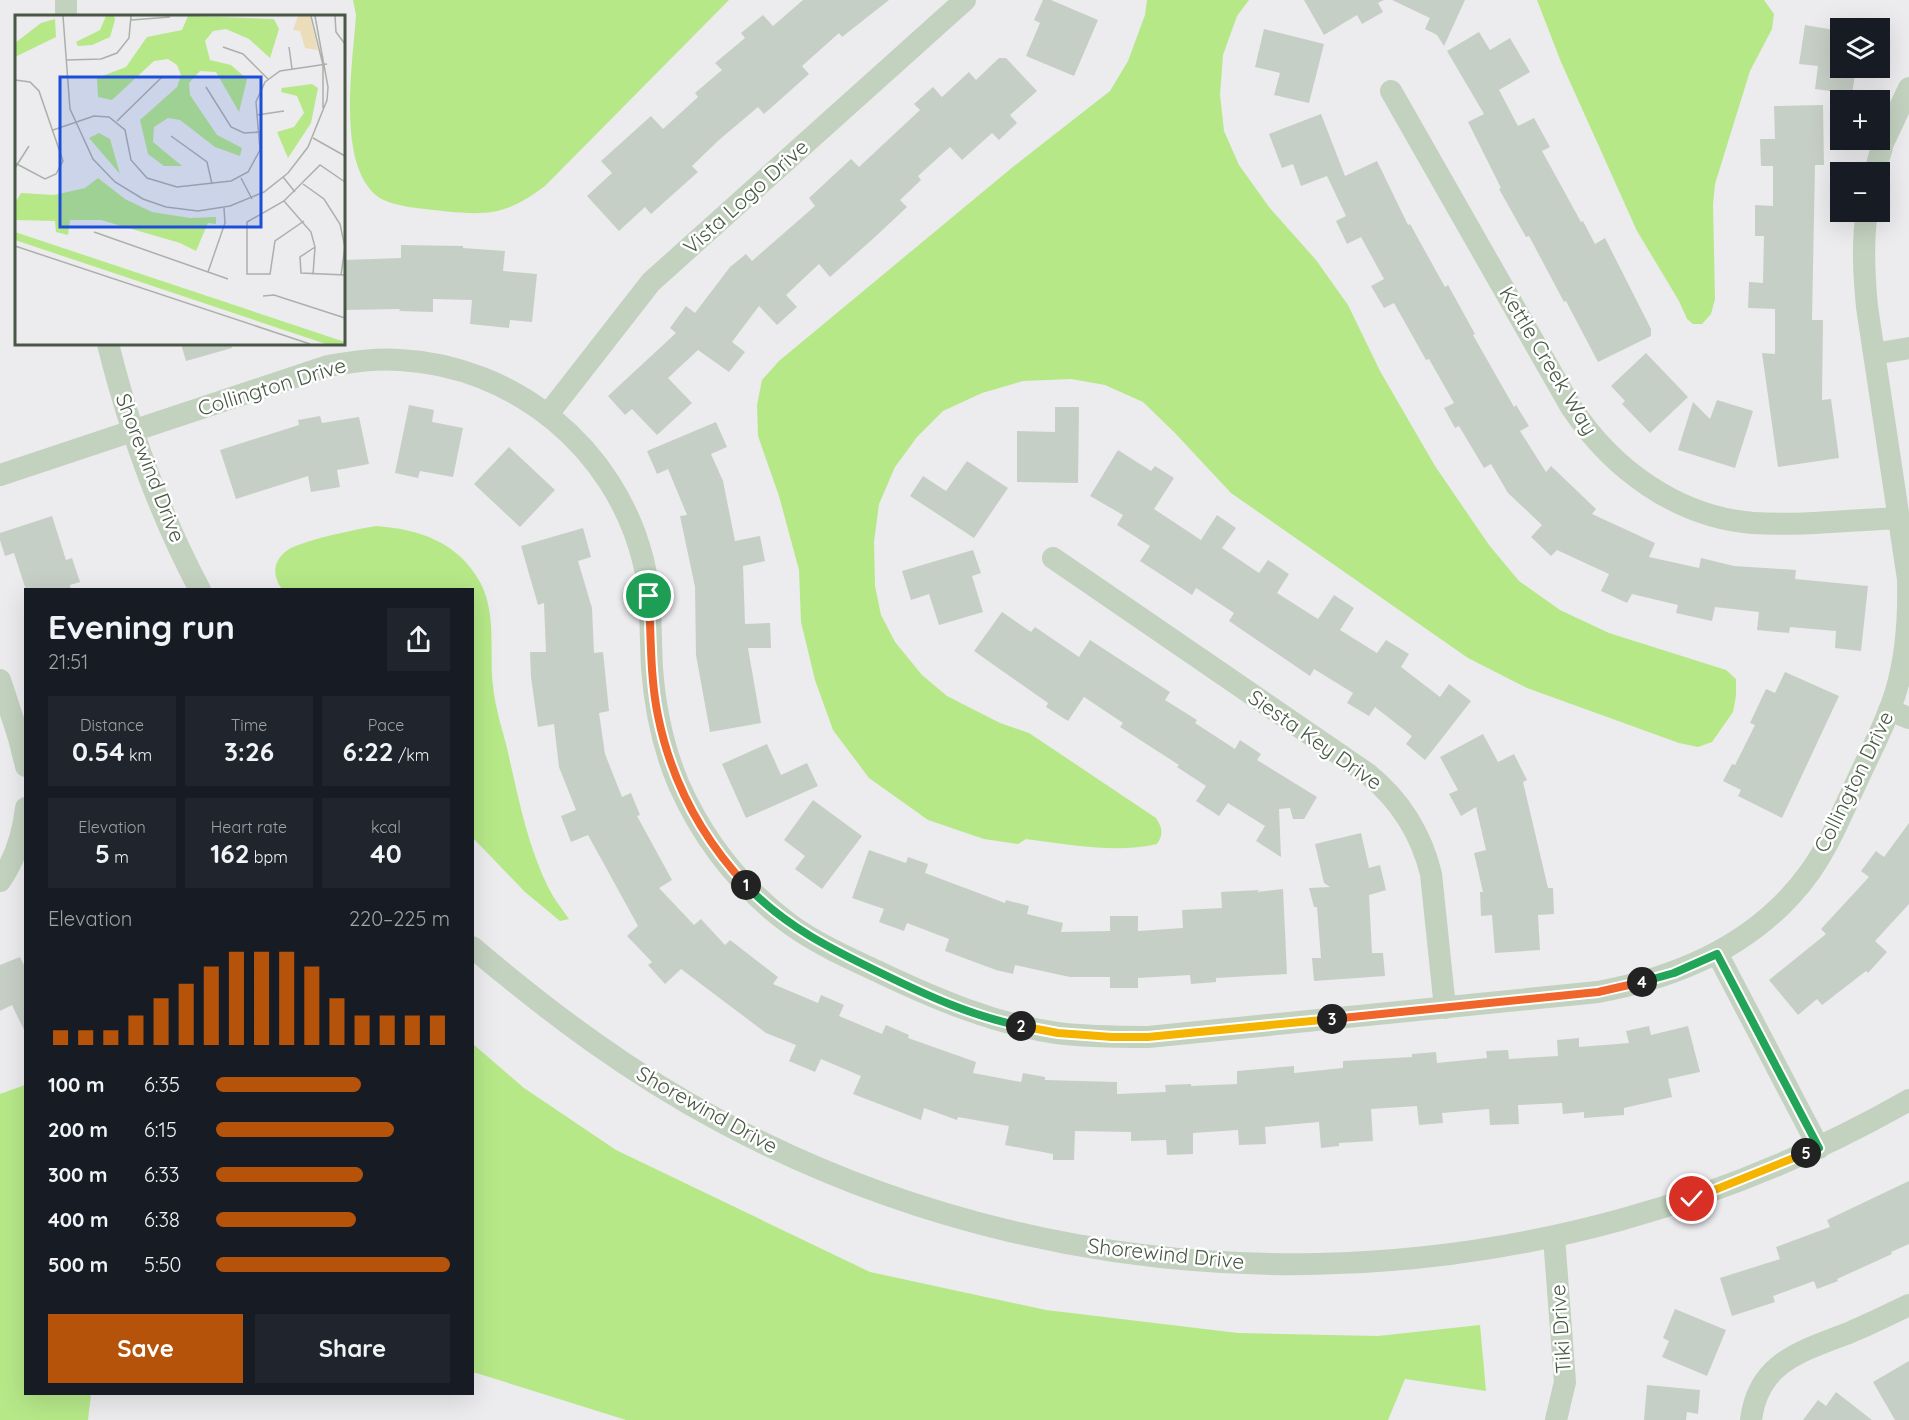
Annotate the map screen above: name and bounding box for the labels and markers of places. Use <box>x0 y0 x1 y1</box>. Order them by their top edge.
pin <box>623 570 674 621</box>
pin: 1 <box>731 870 761 900</box>
pin: 4 <box>1627 967 1657 997</box>
pin: 3 <box>1317 1004 1347 1034</box>
pin: 2 <box>1006 1011 1036 1041</box>
pin: 5 <box>1791 1138 1821 1168</box>
pin <box>1666 1173 1717 1224</box>

